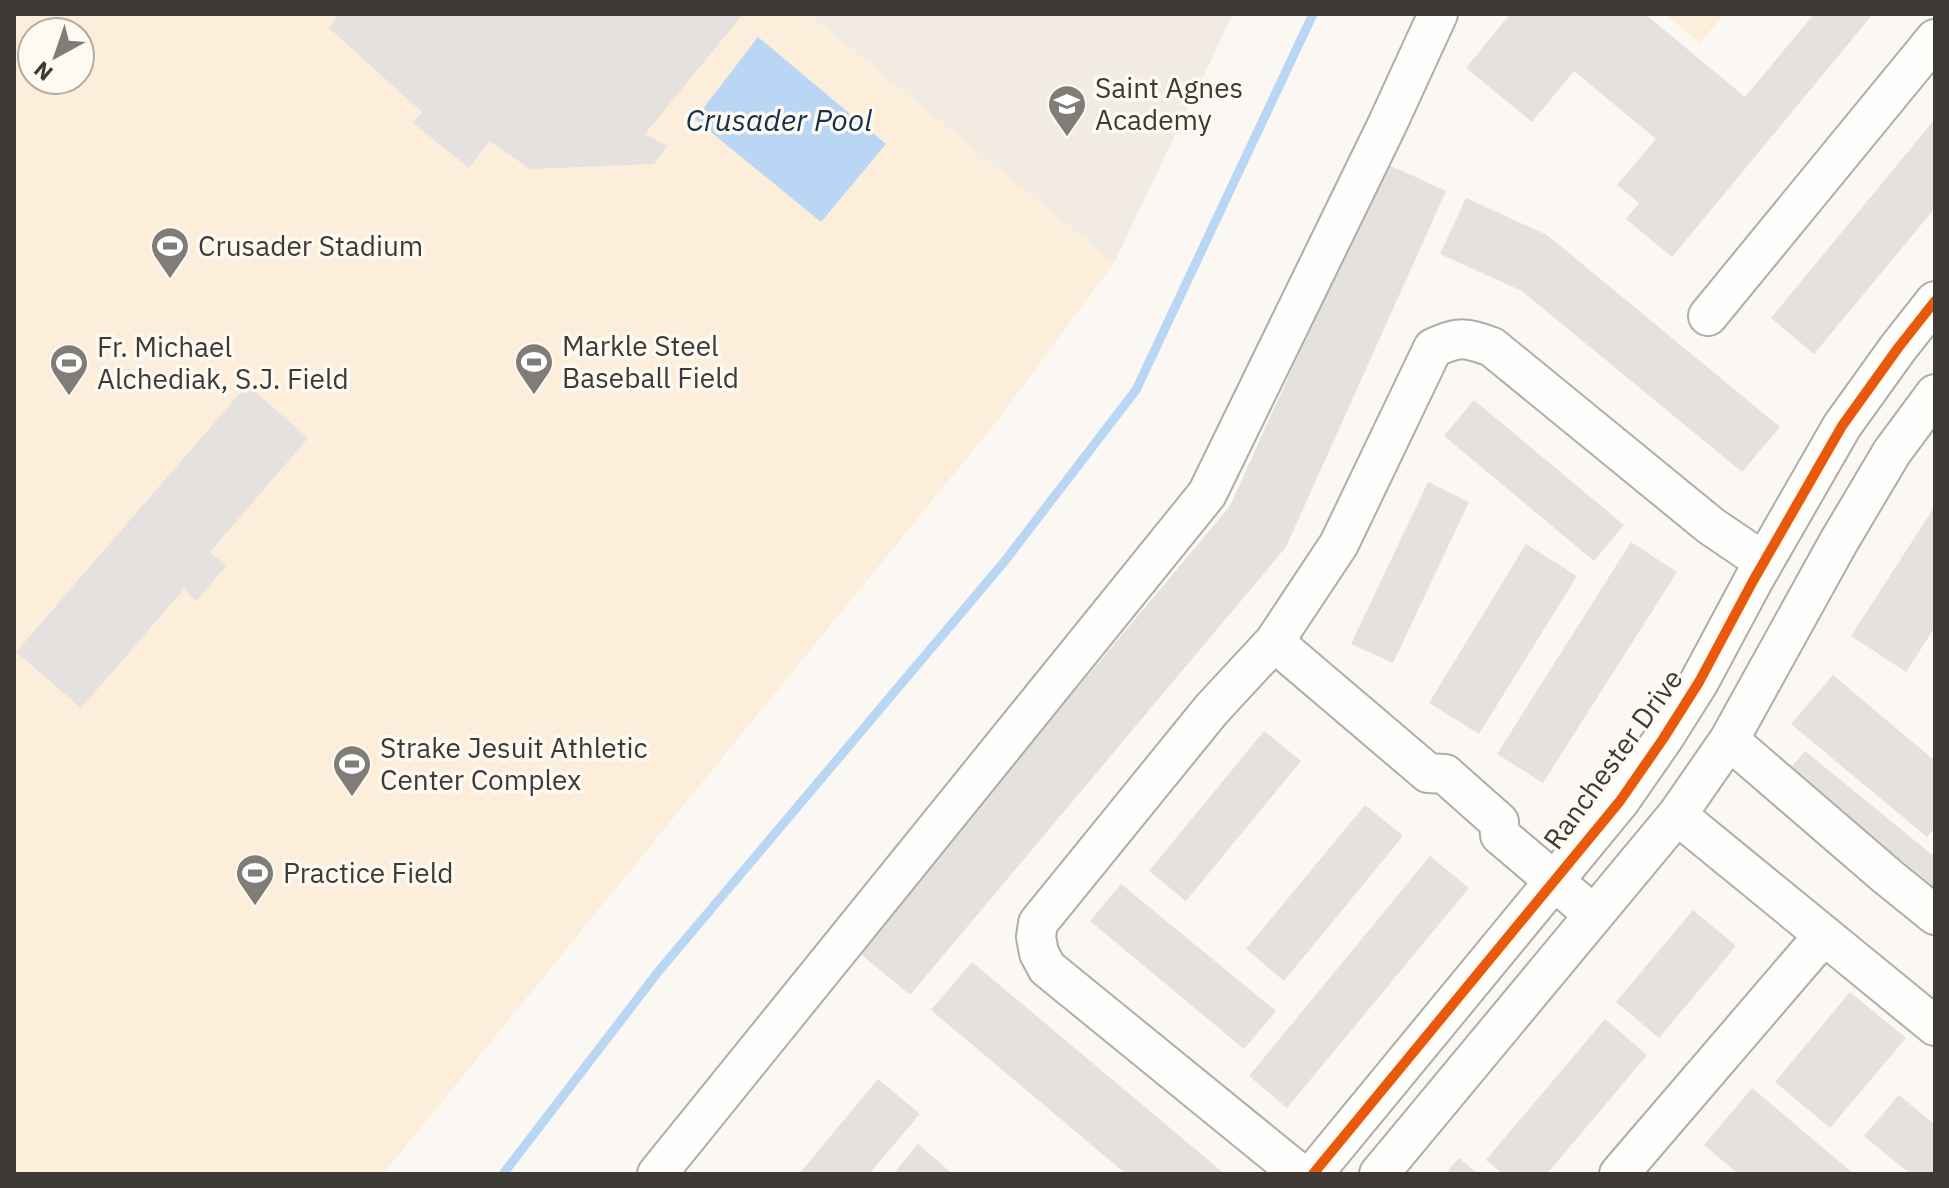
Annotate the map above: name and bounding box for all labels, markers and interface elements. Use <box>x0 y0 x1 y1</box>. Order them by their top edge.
north arrow <box>16 16 96 96</box>
text: N <box>27 55 58 88</box>
place label: Saint Agnes Academy <box>1095 69 1243 138</box>
school or university icon: Saint Agnes Academy <box>1046 83 1088 138</box>
water label: Crusader Pool <box>686 100 872 139</box>
sports icon: Crusader Stadium <box>149 225 191 280</box>
place label: Crusader Stadium <box>198 227 423 264</box>
place label: Markle Steel Baseball Field <box>562 327 739 396</box>
place label: Fr. Michael Alchediak, S.J. Field <box>97 328 349 397</box>
sports icon: Markle Steel Baseball Field <box>513 341 555 396</box>
sports icon: Fr. Michael Alchediak, S.J. Field <box>48 342 90 397</box>
street label: Ranchester Drive <box>1535 661 1691 856</box>
place label: Strake Jesuit Athletic Center Complex <box>380 729 648 798</box>
sports icon: Strake Jesuit Athletic Center Complex <box>331 743 373 798</box>
sports icon: Practice Field <box>234 852 276 907</box>
place label: Practice Field <box>283 854 454 891</box>

